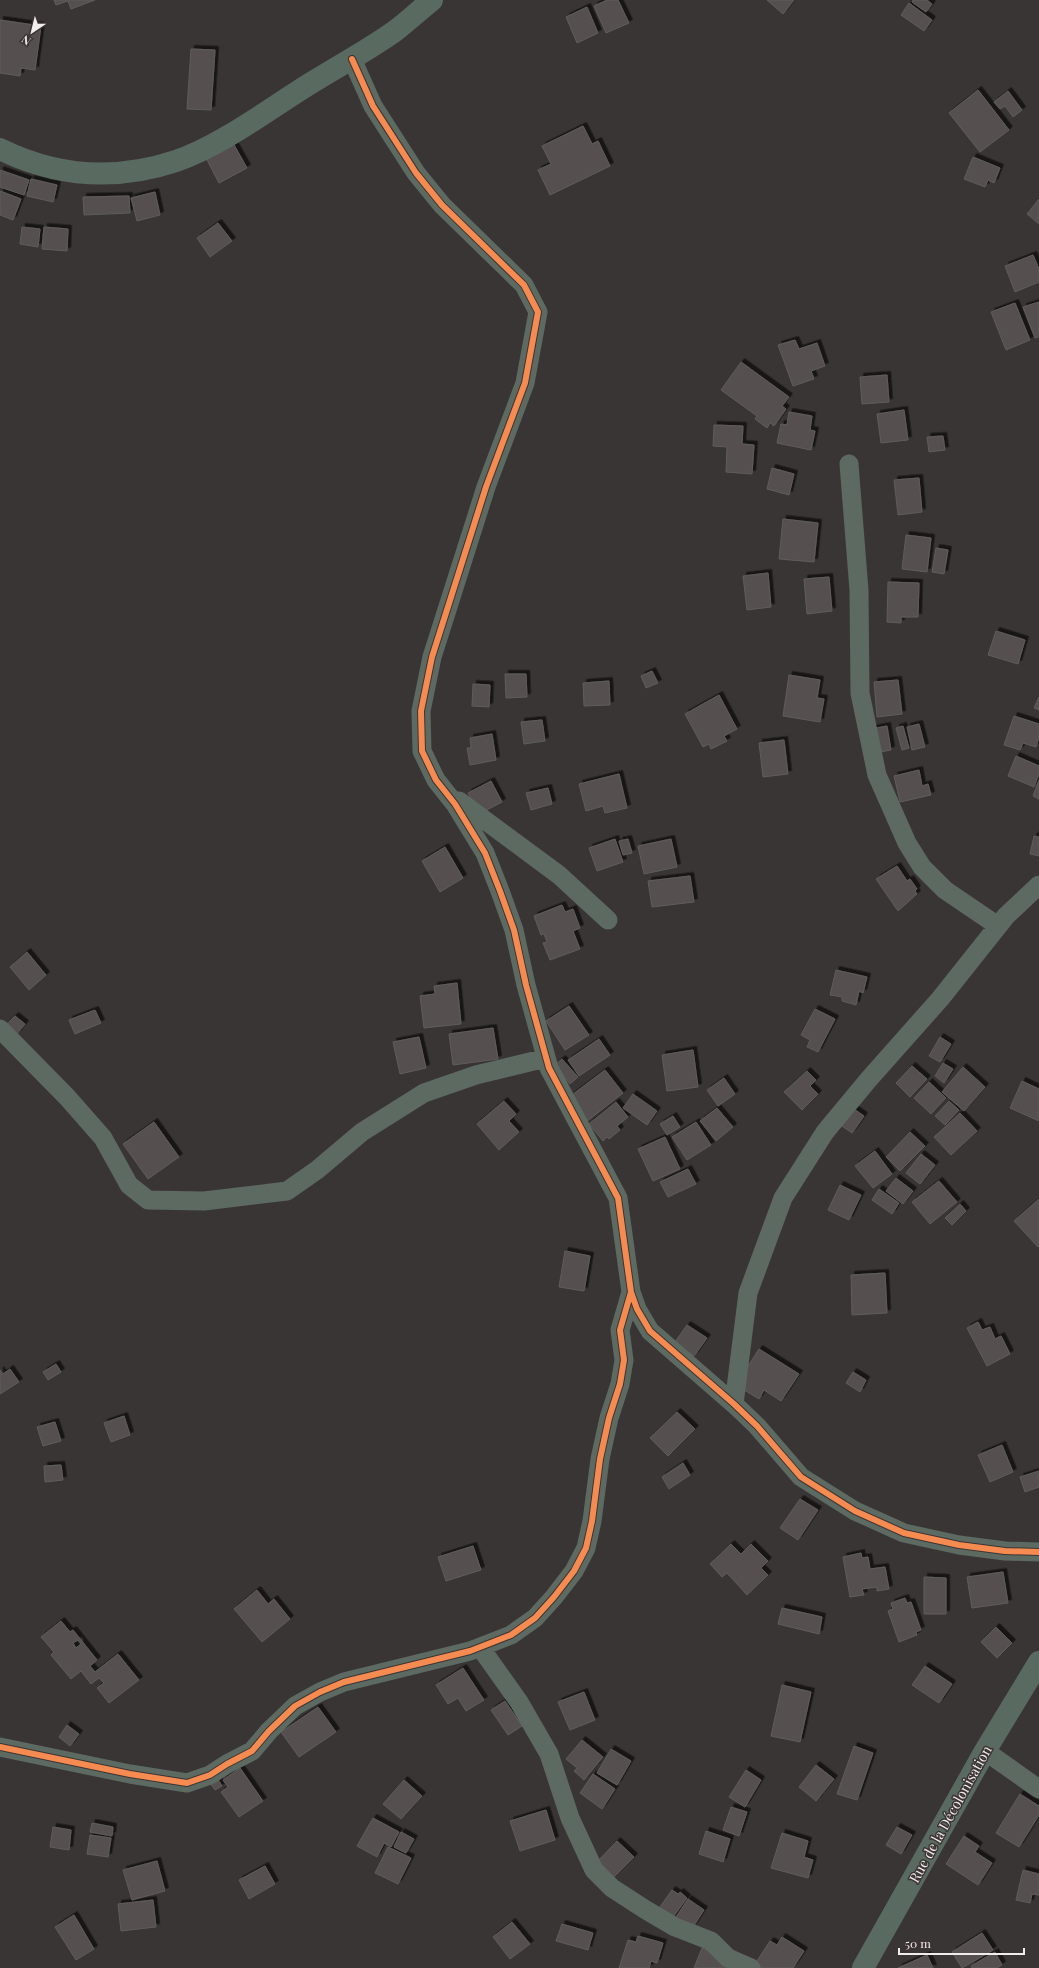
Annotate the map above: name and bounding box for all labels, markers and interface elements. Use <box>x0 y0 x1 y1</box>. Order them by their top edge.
north arrow <box>12 12 52 52</box>
text: N <box>18 32 34 49</box>
street label: Rue de la Décolonisation <box>904 1741 996 1886</box>
scale bar <box>899 1930 1024 1956</box>
text: 50 m <box>905 1935 931 1951</box>

